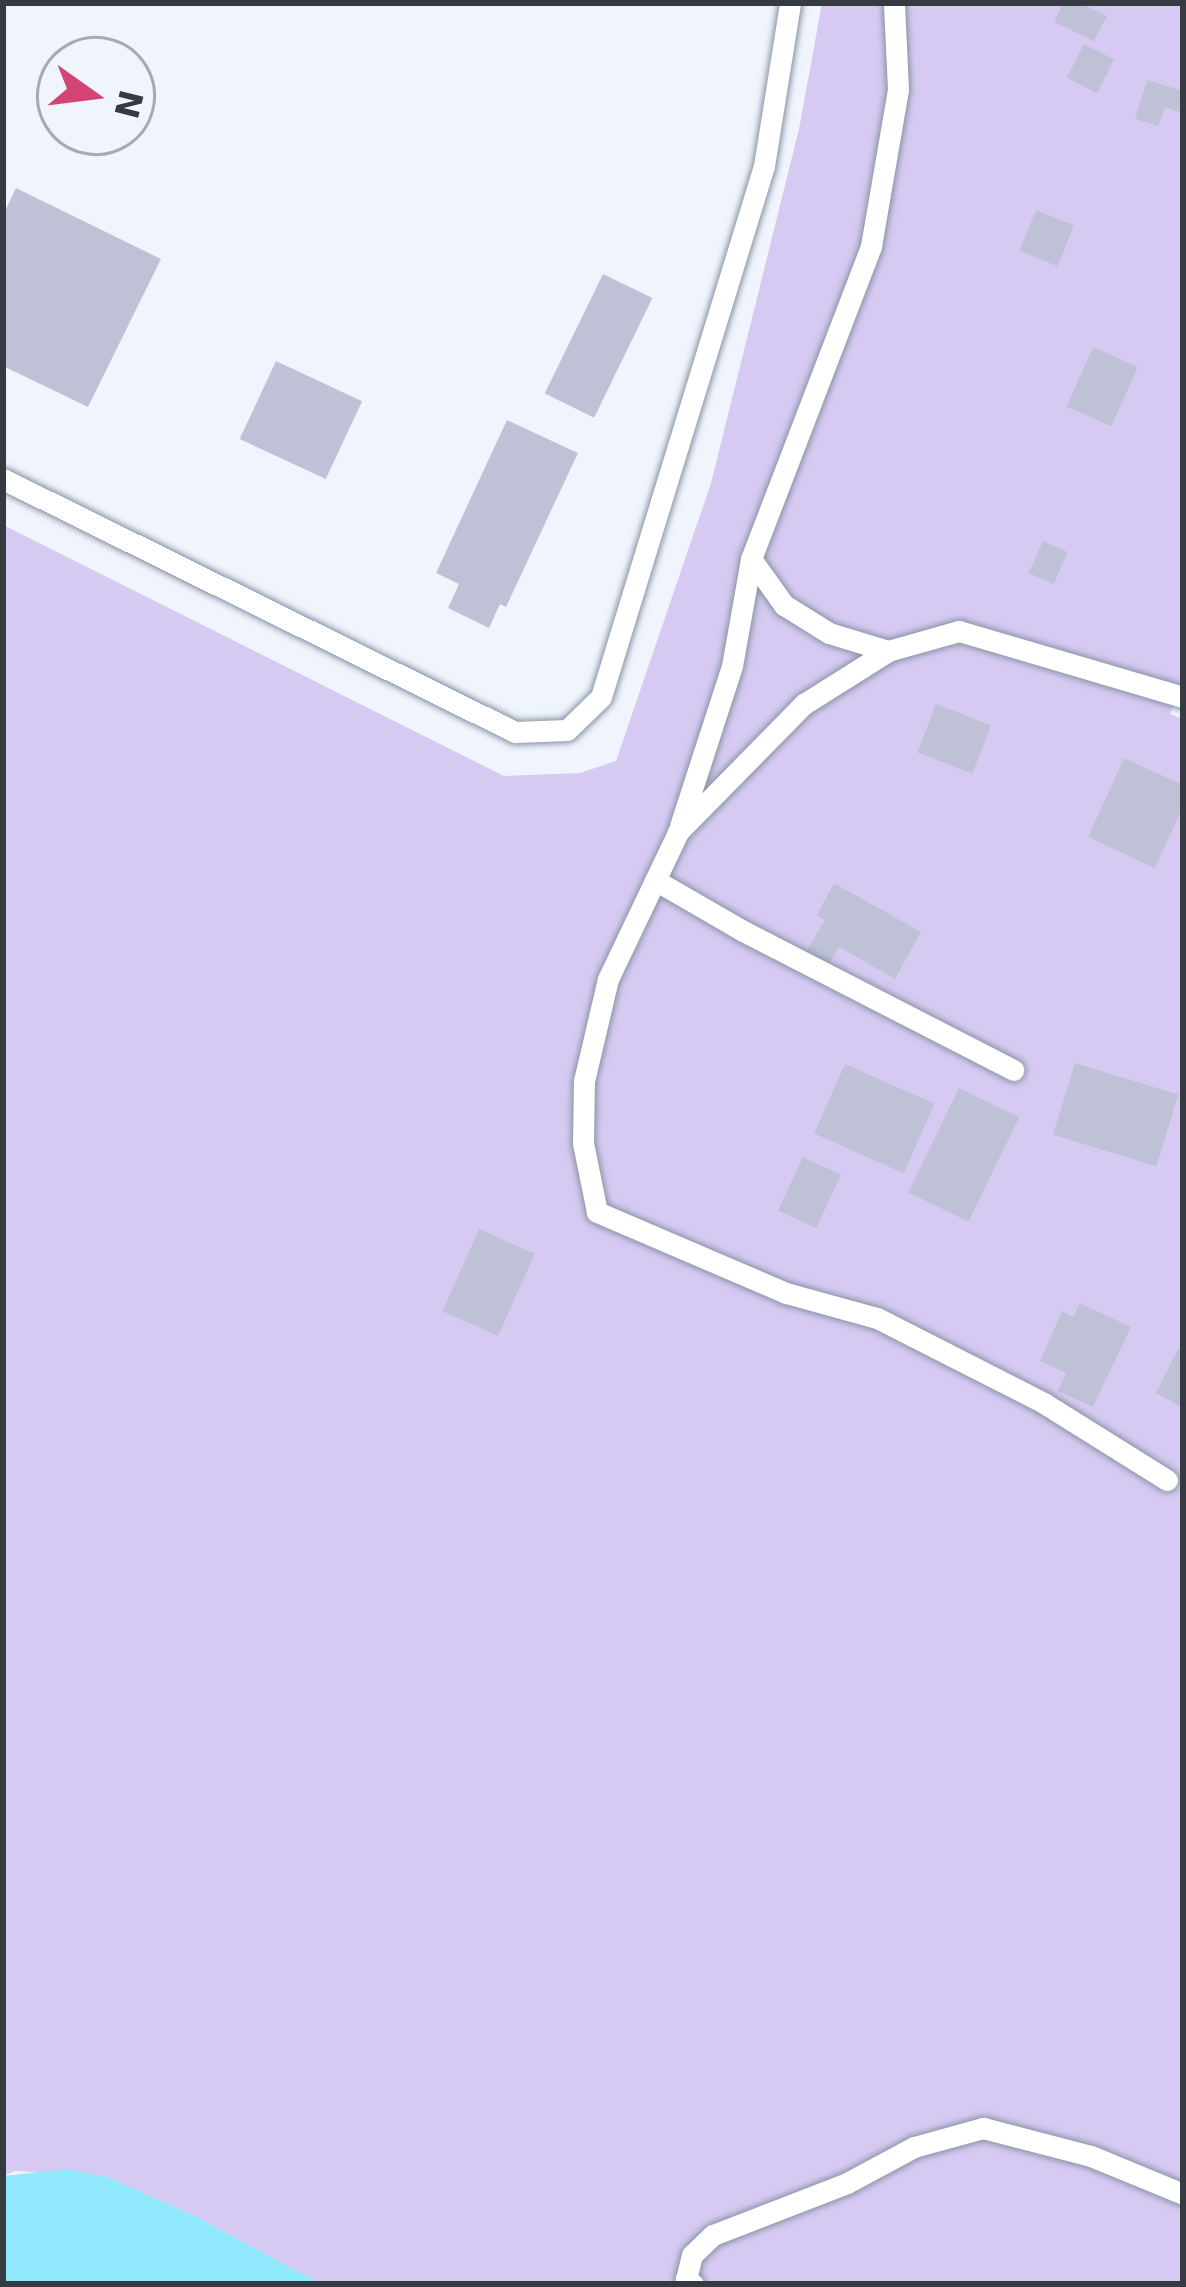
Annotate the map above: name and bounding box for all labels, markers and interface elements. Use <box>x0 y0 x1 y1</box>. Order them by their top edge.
north arrow <box>36 36 156 156</box>
text: N <box>106 86 151 122</box>

